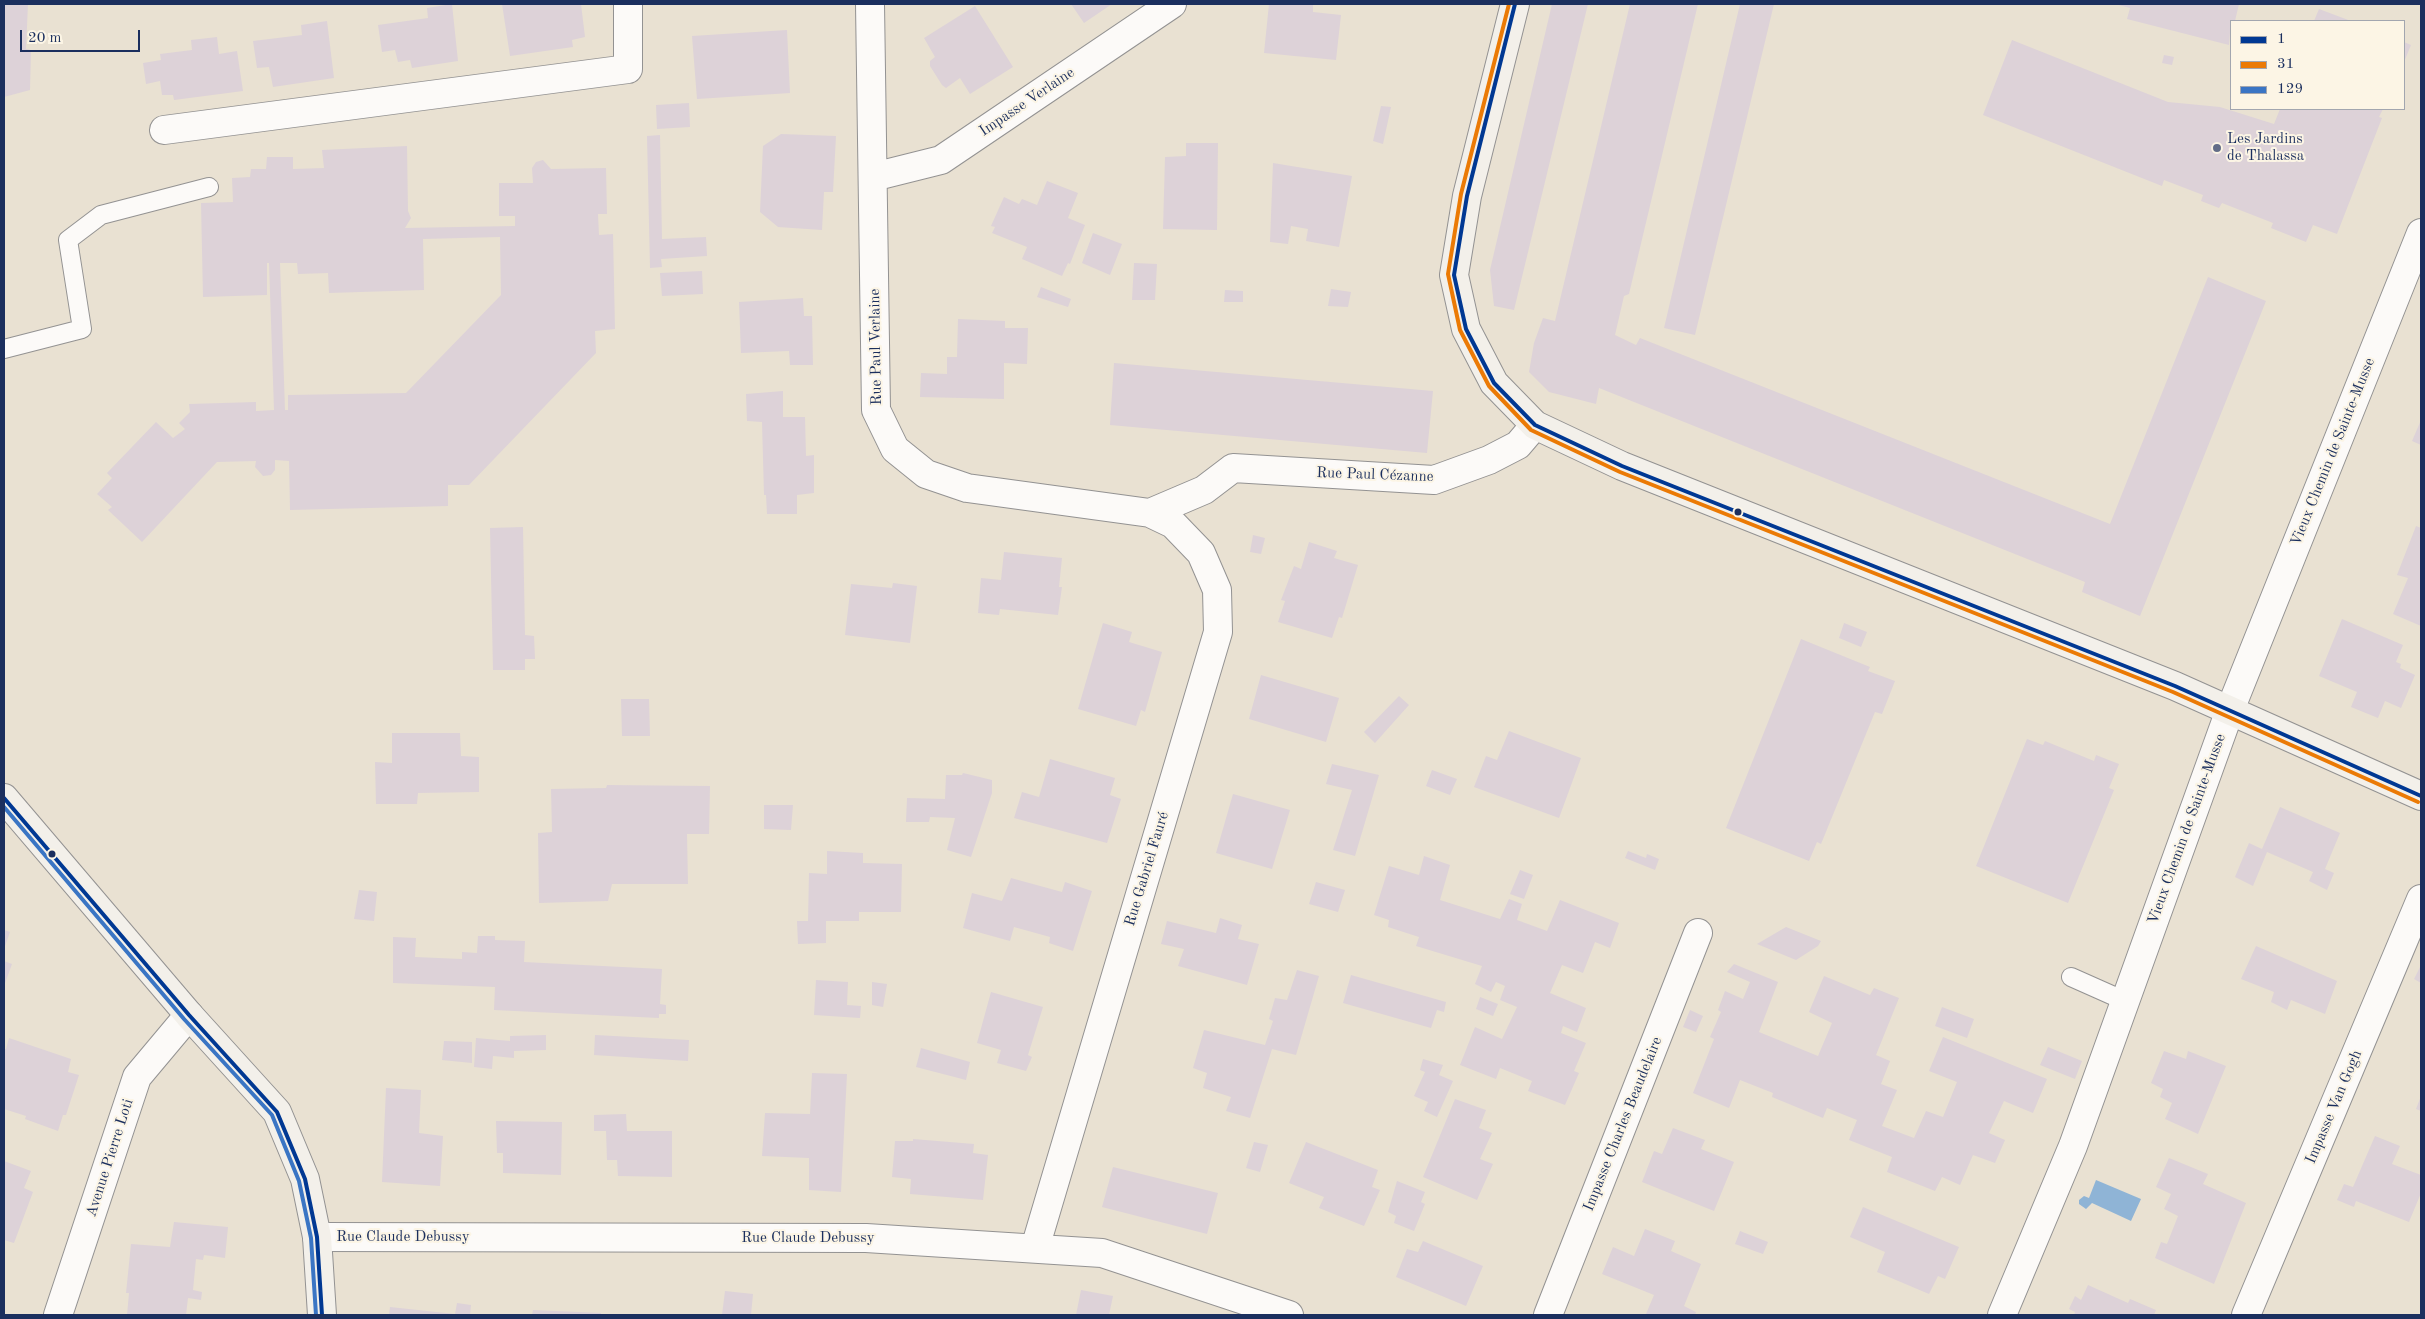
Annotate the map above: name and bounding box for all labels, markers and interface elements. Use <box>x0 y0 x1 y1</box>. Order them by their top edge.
scale bar <box>22 20 142 52</box>
legend <box>2230 20 2405 110</box>
text: 20 m <box>28 31 62 46</box>
text: 1 <box>2277 32 2286 47</box>
text: 31 <box>2277 57 2294 72</box>
street label: Impasse Verlaine <box>976 64 1078 140</box>
text: 129 <box>2277 82 2303 97</box>
place label: Les Jardins de Thalassa <box>2227 130 2304 165</box>
marker: Les Jardins de Thalassa <box>2211 142 2223 154</box>
street label: Rue Paul Verlaine <box>866 288 886 406</box>
street label: Vieux Chemin de Sainte-Musse <box>2287 355 2379 549</box>
street label: Rue Paul Cézanne <box>1316 464 1434 486</box>
unlabelled marker <box>1733 507 1743 517</box>
street label: Vieux Chemin de Sainte-Musse <box>2144 731 2230 927</box>
street label: Rue Gabriel Fauré <box>1121 810 1173 928</box>
unlabelled marker <box>47 849 57 859</box>
street label: Impasse Charles Beaudelaire <box>1580 1034 1666 1214</box>
street label: Impasse Van Gogh <box>2302 1047 2366 1167</box>
street label: Avenue Pierre Loti <box>82 1097 138 1219</box>
street label: Rue Claude Debussy <box>336 1228 470 1246</box>
street label: Rue Claude Debussy <box>741 1229 875 1247</box>

